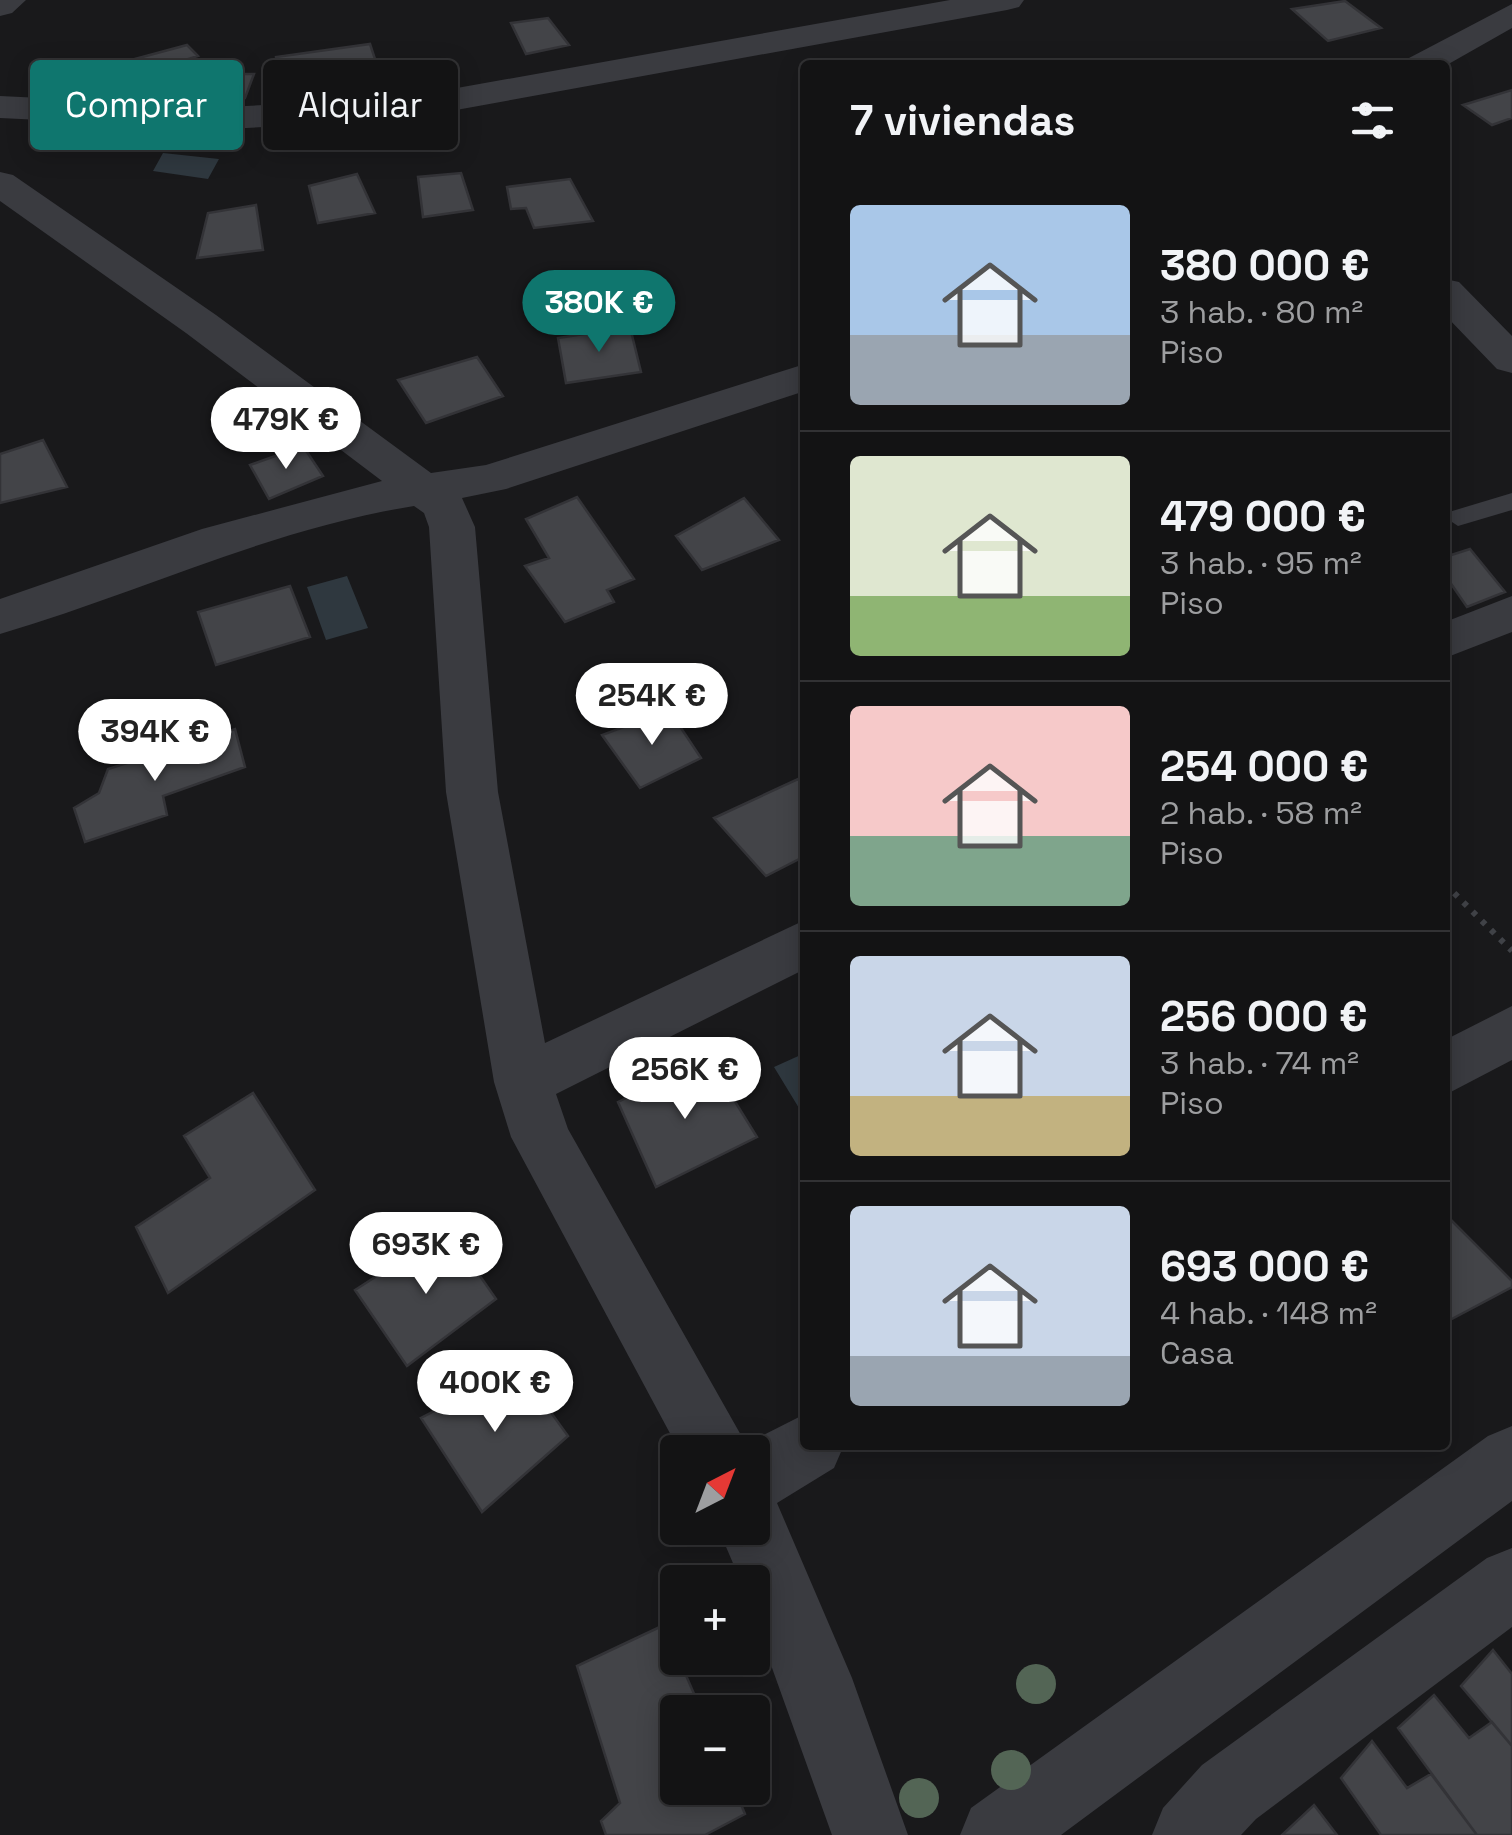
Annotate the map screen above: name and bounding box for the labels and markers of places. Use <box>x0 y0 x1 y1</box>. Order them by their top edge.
pin: 380K € <box>518 270 680 355</box>
pin: 479K € <box>205 387 367 472</box>
pin: 254K € <box>571 663 733 748</box>
pin: 394K € <box>74 699 236 784</box>
pin: 256K € <box>604 1037 766 1122</box>
pin: 693K € <box>345 1212 507 1297</box>
pin: 400K € <box>414 1350 576 1435</box>

